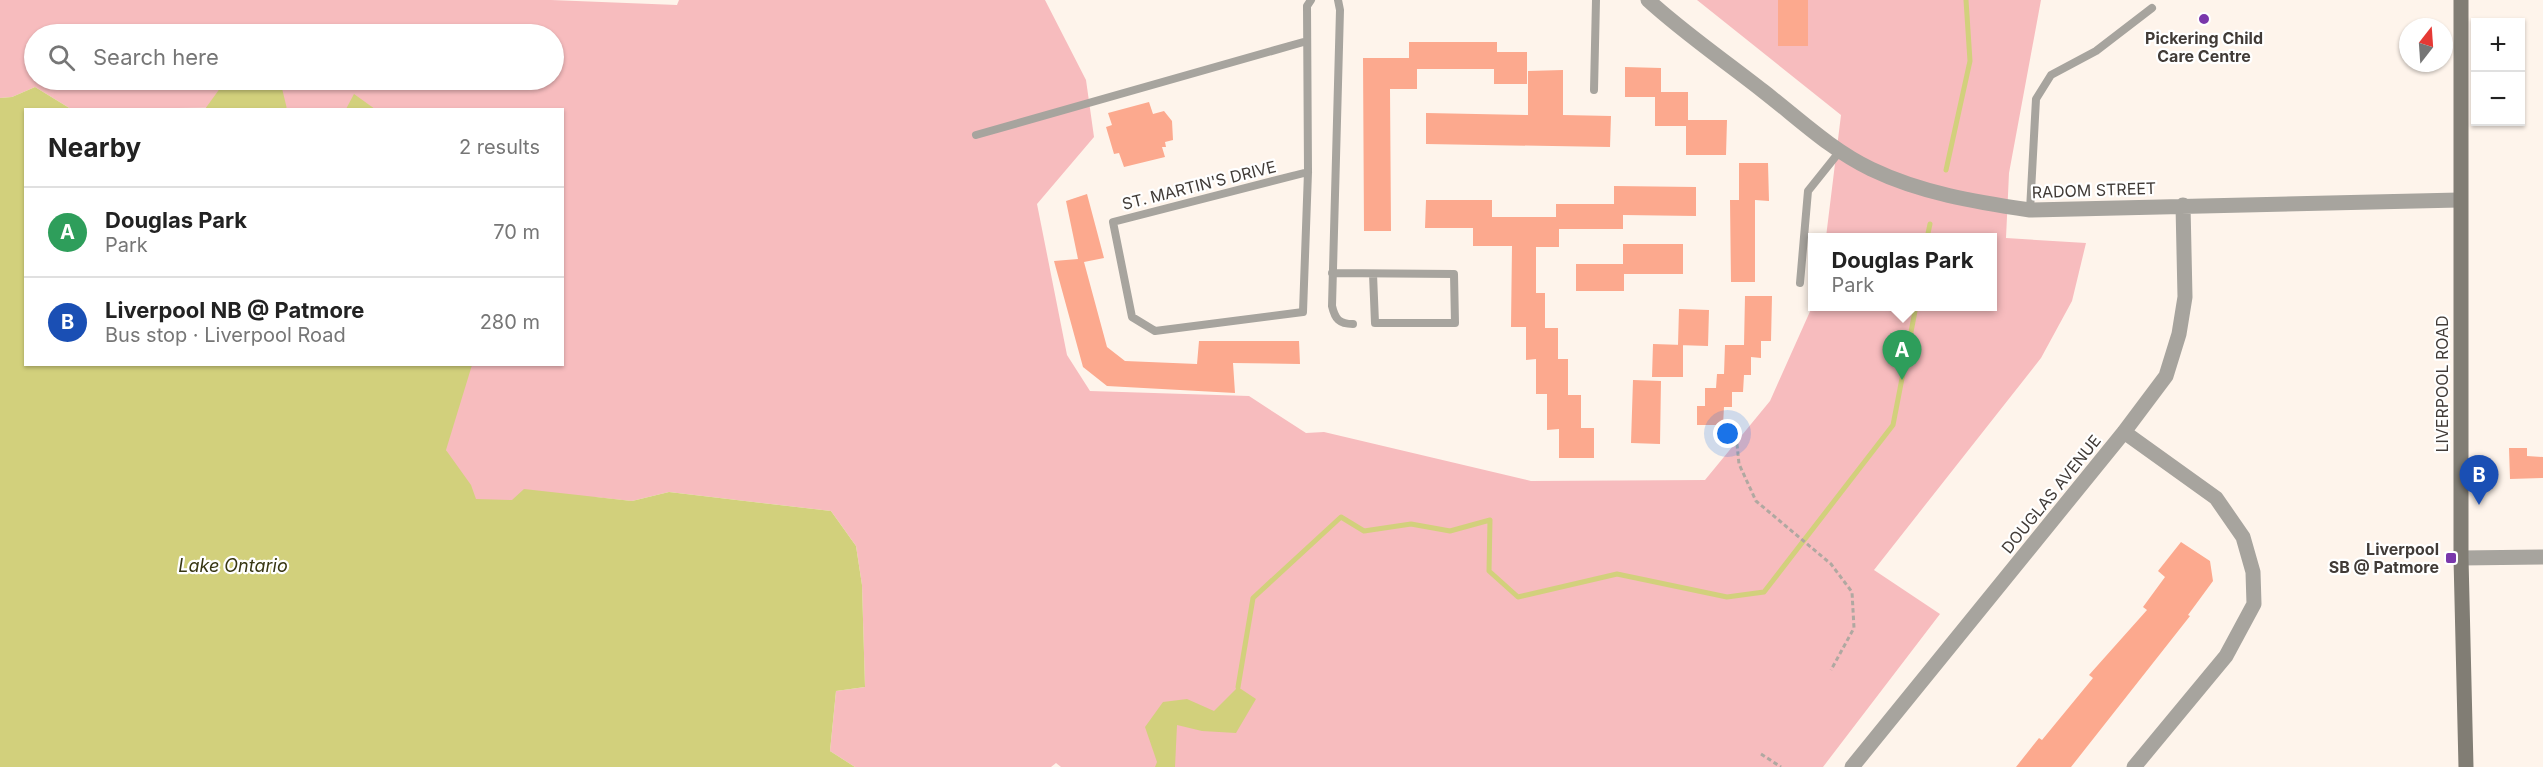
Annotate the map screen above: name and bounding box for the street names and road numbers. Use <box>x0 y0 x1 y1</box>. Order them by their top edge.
street label: ST. MARTIN'S DRIVE <box>1120 156 1278 214</box>
street label: RADOM STREET <box>2031 178 2157 202</box>
street label: LIVERPOOL ROAD <box>2432 315 2452 453</box>
street label: DOUGLAS AVENUE <box>1997 431 2105 557</box>

